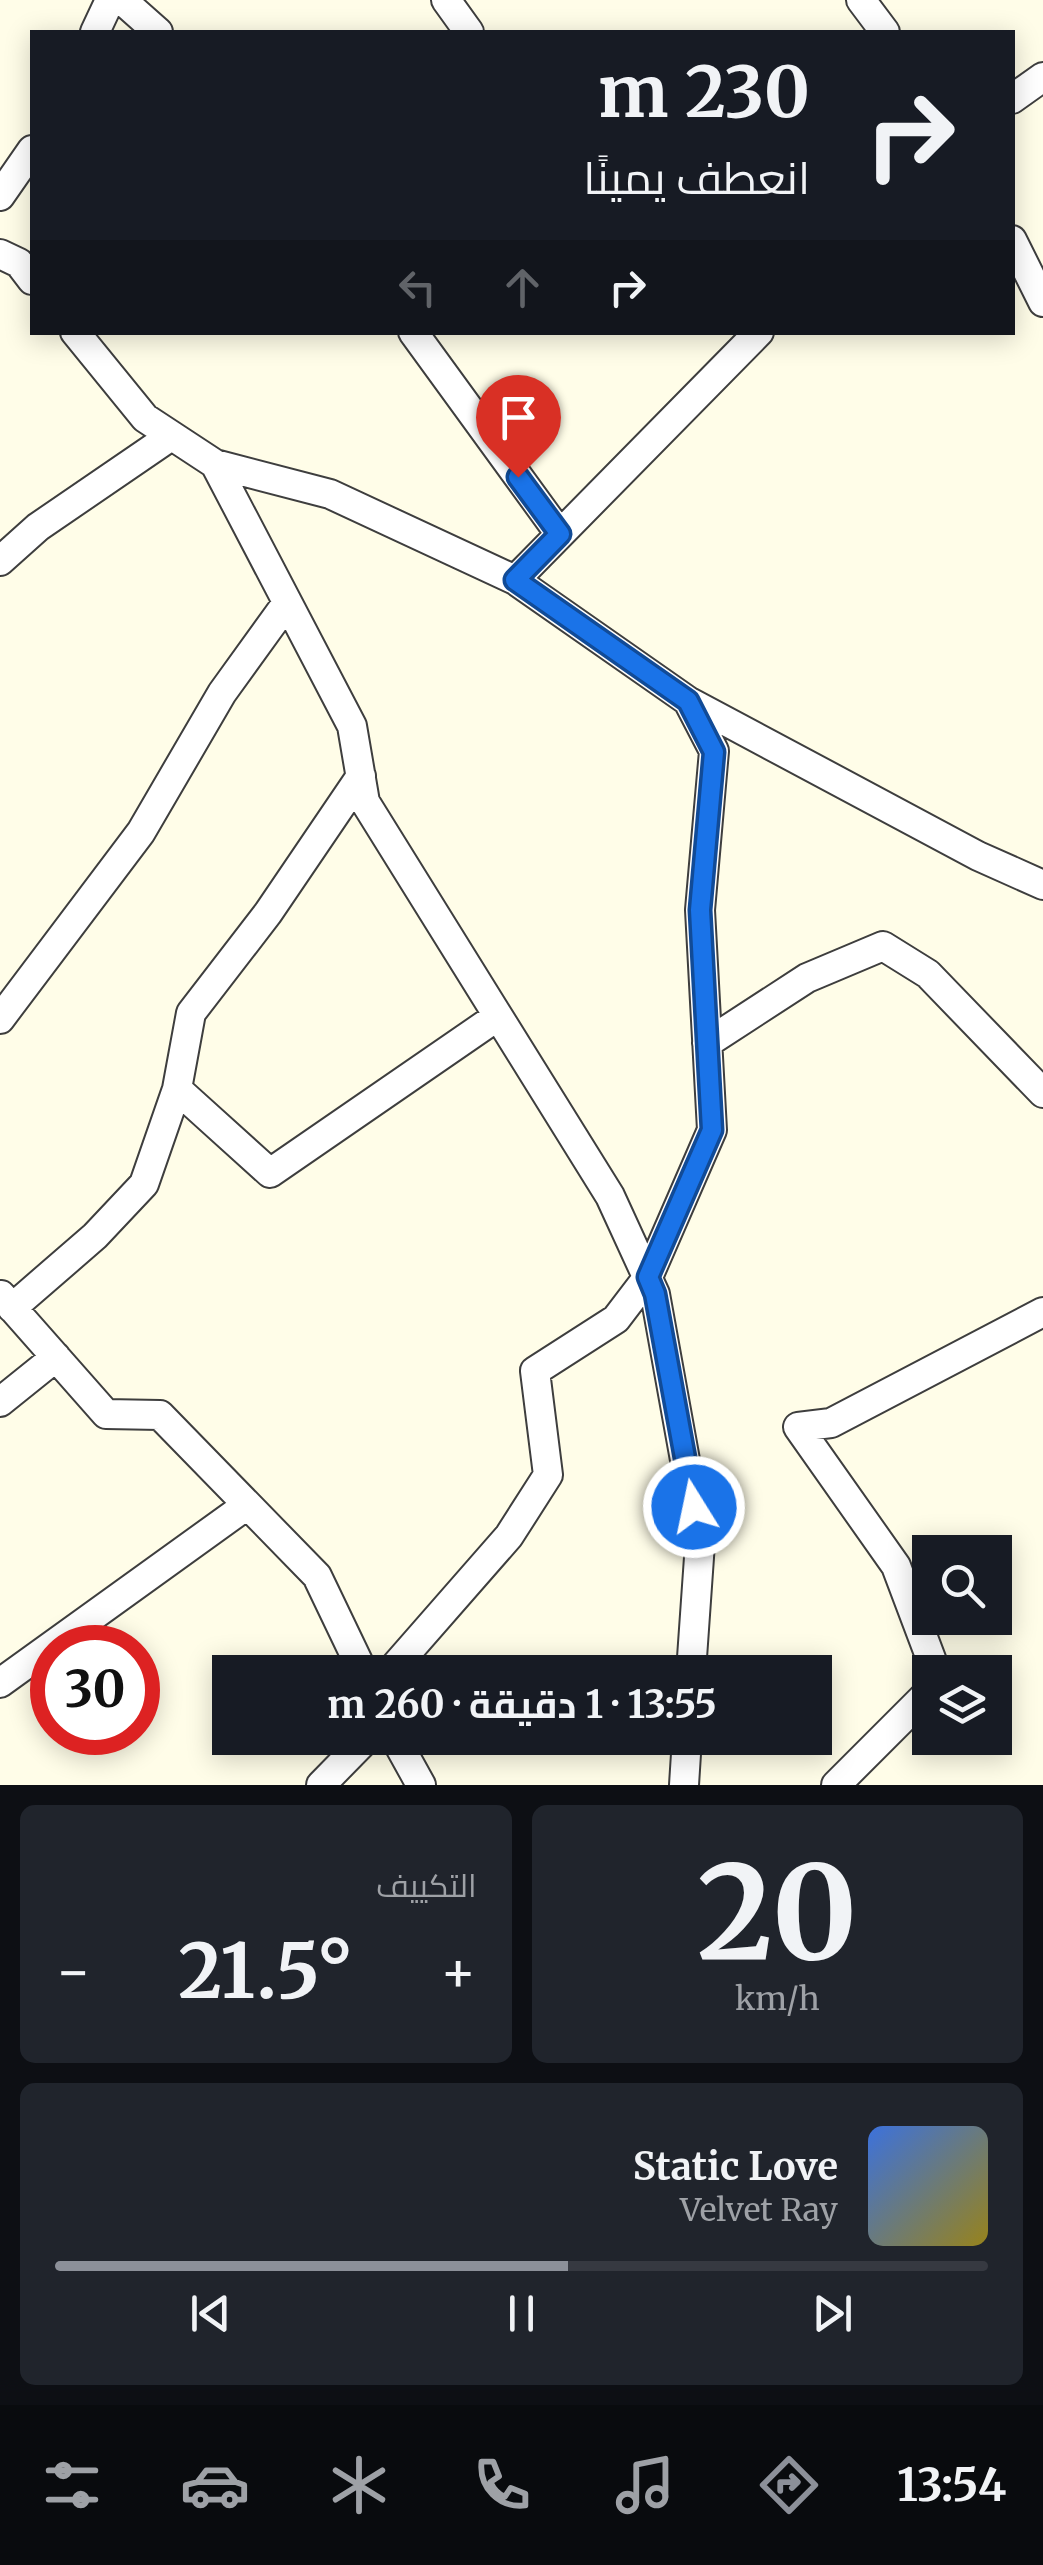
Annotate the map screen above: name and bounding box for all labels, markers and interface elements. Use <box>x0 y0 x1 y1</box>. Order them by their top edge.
text: 230 m <box>598 48 810 136</box>
icon: right <box>845 70 975 200</box>
text: انعطف يمينًا <box>583 150 810 206</box>
icon: left <box>390 260 445 315</box>
icon: ahead <box>495 260 550 315</box>
icon: right <box>600 260 655 315</box>
pin <box>476 375 561 478</box>
icon: arrive <box>491 390 546 445</box>
position arrow <box>642 1455 746 1559</box>
map controls <box>912 1535 1012 1755</box>
button: search <box>912 1535 1012 1635</box>
speed limit sign: 30 <box>30 1625 160 1755</box>
button: layers <box>912 1655 1012 1755</box>
text: 13:55 · 1 دقيقة · 260 m <box>327 1681 717 1728</box>
text: 20 <box>697 1832 858 1995</box>
text: التكييف <box>376 1866 477 1906</box>
text: 21.5° <box>178 1924 353 2018</box>
text: − <box>55 1937 92 2006</box>
text: + <box>440 1937 476 2006</box>
text: km/h <box>735 1979 820 2019</box>
text: Static Love <box>633 2143 838 2190</box>
text: Velvet Ray <box>680 2190 838 2230</box>
icon: previous <box>183 2286 238 2341</box>
icon: pause <box>494 2286 549 2341</box>
icon: next <box>805 2286 860 2341</box>
icon: filters <box>37 2450 107 2520</box>
icon: car <box>180 2450 250 2520</box>
icon: climate <box>324 2450 394 2520</box>
icon: phone <box>467 2450 537 2520</box>
icon: music <box>610 2450 680 2520</box>
icon: directions <box>754 2450 824 2520</box>
text: 13:54 <box>897 2457 1006 2513</box>

